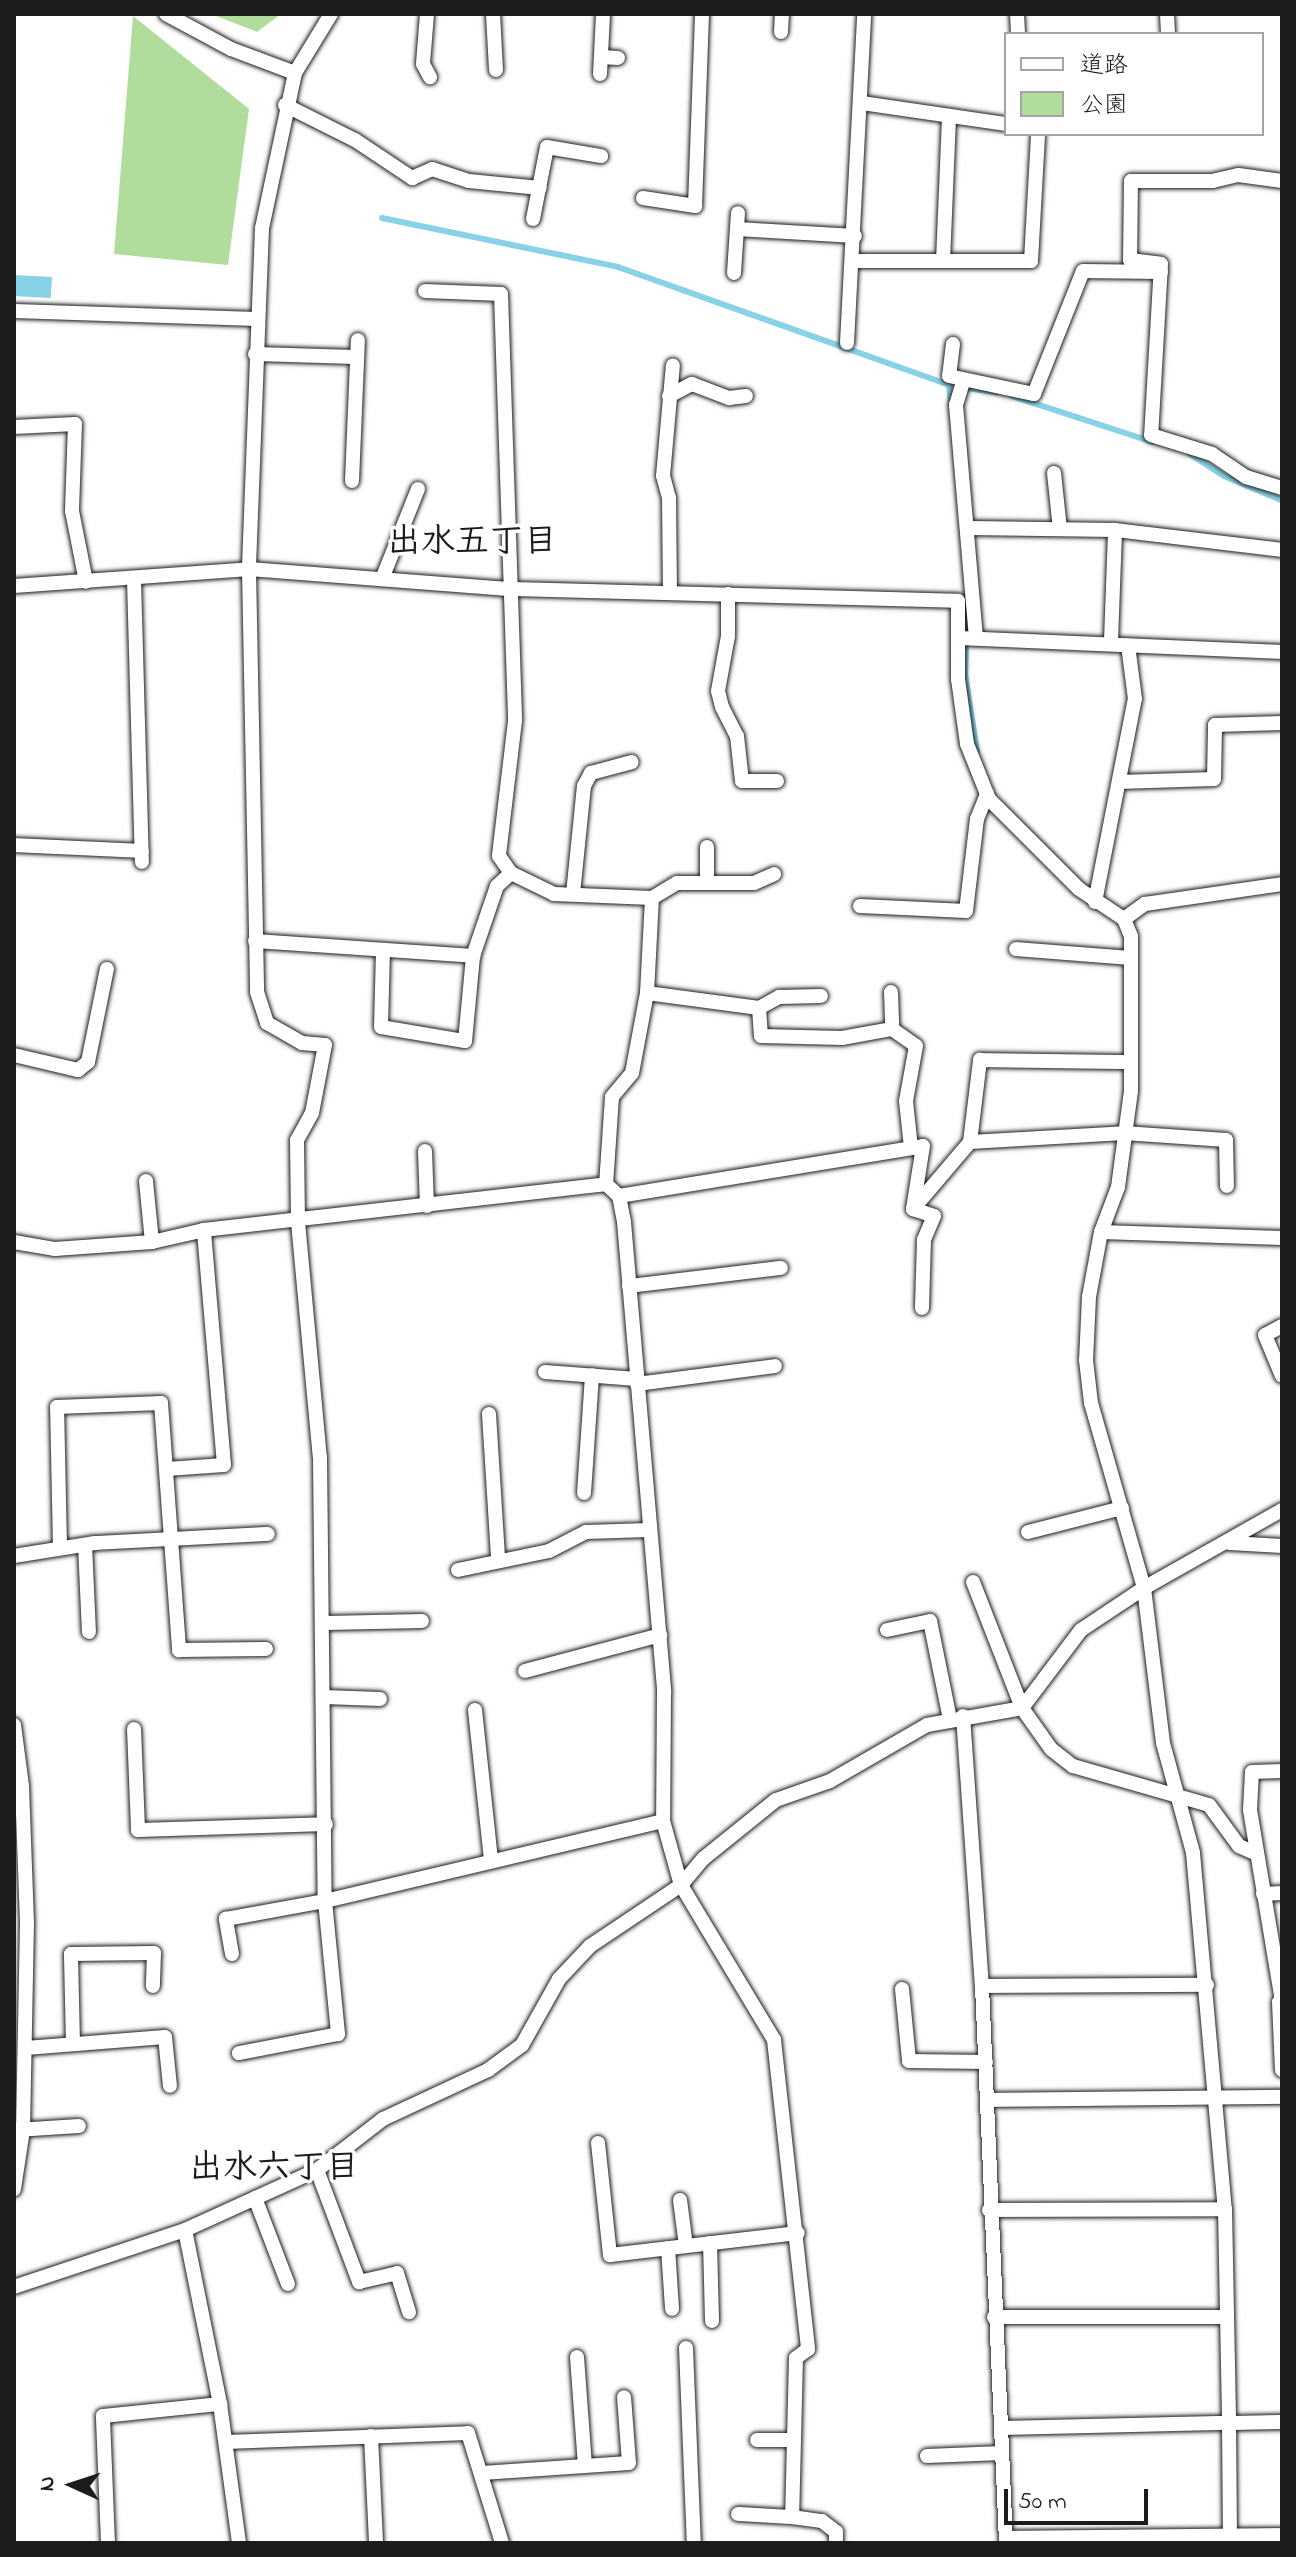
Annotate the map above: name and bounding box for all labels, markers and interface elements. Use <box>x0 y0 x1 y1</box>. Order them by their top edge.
legend <box>1004 32 1264 136</box>
text: 道路 <box>1080 49 1128 84</box>
text: 公園 <box>1080 89 1128 124</box>
district label: 出水五丁目 <box>387 524 557 564</box>
district label: 出水六丁目 <box>189 2150 359 2190</box>
north arrow <box>32 2445 112 2525</box>
scale bar <box>1008 2473 1152 2523</box>
text: N <box>32 2475 64 2492</box>
text: 50 m <box>1018 2485 1067 2520</box>

